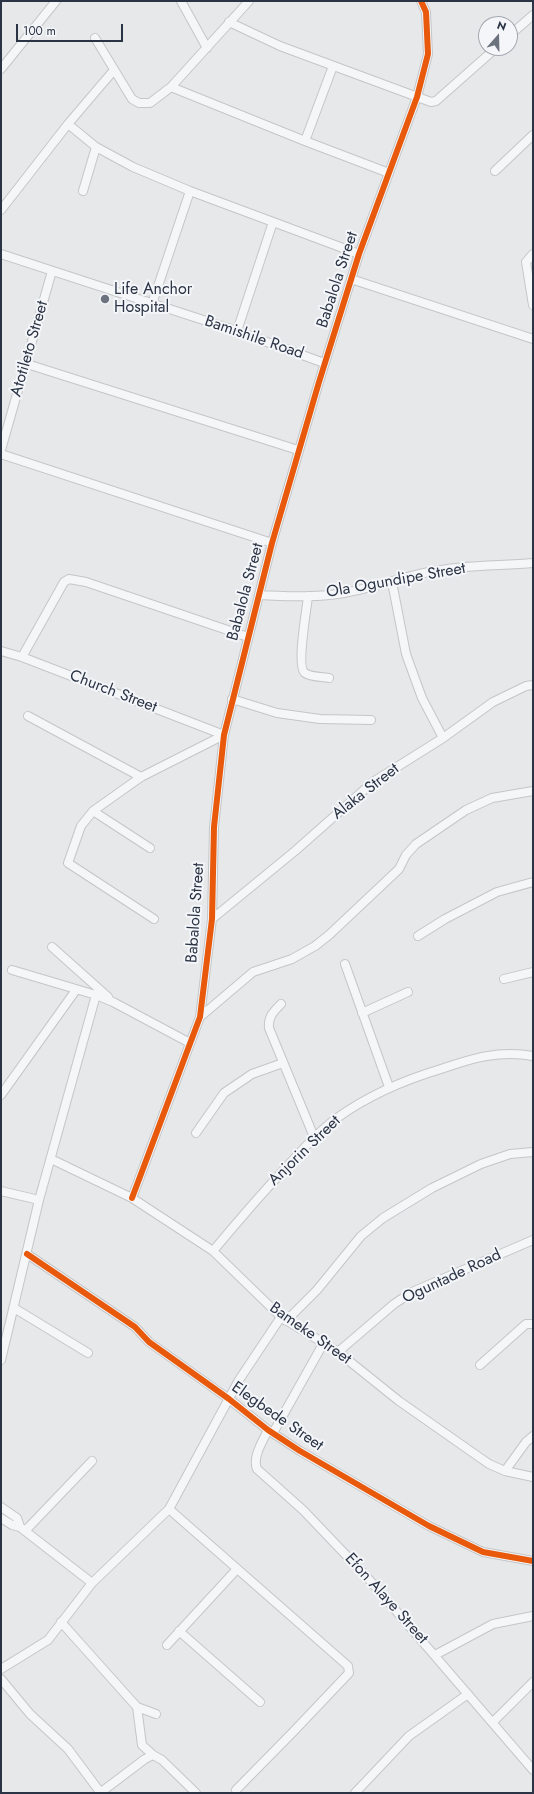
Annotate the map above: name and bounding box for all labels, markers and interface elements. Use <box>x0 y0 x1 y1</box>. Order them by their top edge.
scale bar <box>18 16 125 42</box>
north arrow <box>478 16 518 56</box>
text: N <box>495 17 509 35</box>
text: 100 m <box>23 22 56 40</box>
street label: Babalola Street <box>313 229 363 331</box>
place label: Life Anchor Hospital <box>114 280 192 318</box>
marker: Life Anchor Hospital <box>99 293 111 305</box>
street label: Atotileto Street <box>7 299 53 399</box>
street label: Bamishile Road <box>202 312 306 364</box>
street label: Babalola Street <box>224 541 268 643</box>
street label: Ola Ogundipe Street <box>325 559 467 603</box>
street label: Church Street <box>67 667 159 717</box>
street label: Alaka Street <box>329 760 403 824</box>
street label: Babalola Street <box>183 862 209 964</box>
street label: Anjorin Street <box>265 1112 345 1190</box>
street label: Oguntade Road <box>400 1246 504 1308</box>
street label: Bameke Street <box>265 1299 355 1369</box>
street label: Elegbede Street <box>227 1378 327 1456</box>
street label: Efon Alaye Street <box>340 1550 432 1648</box>

